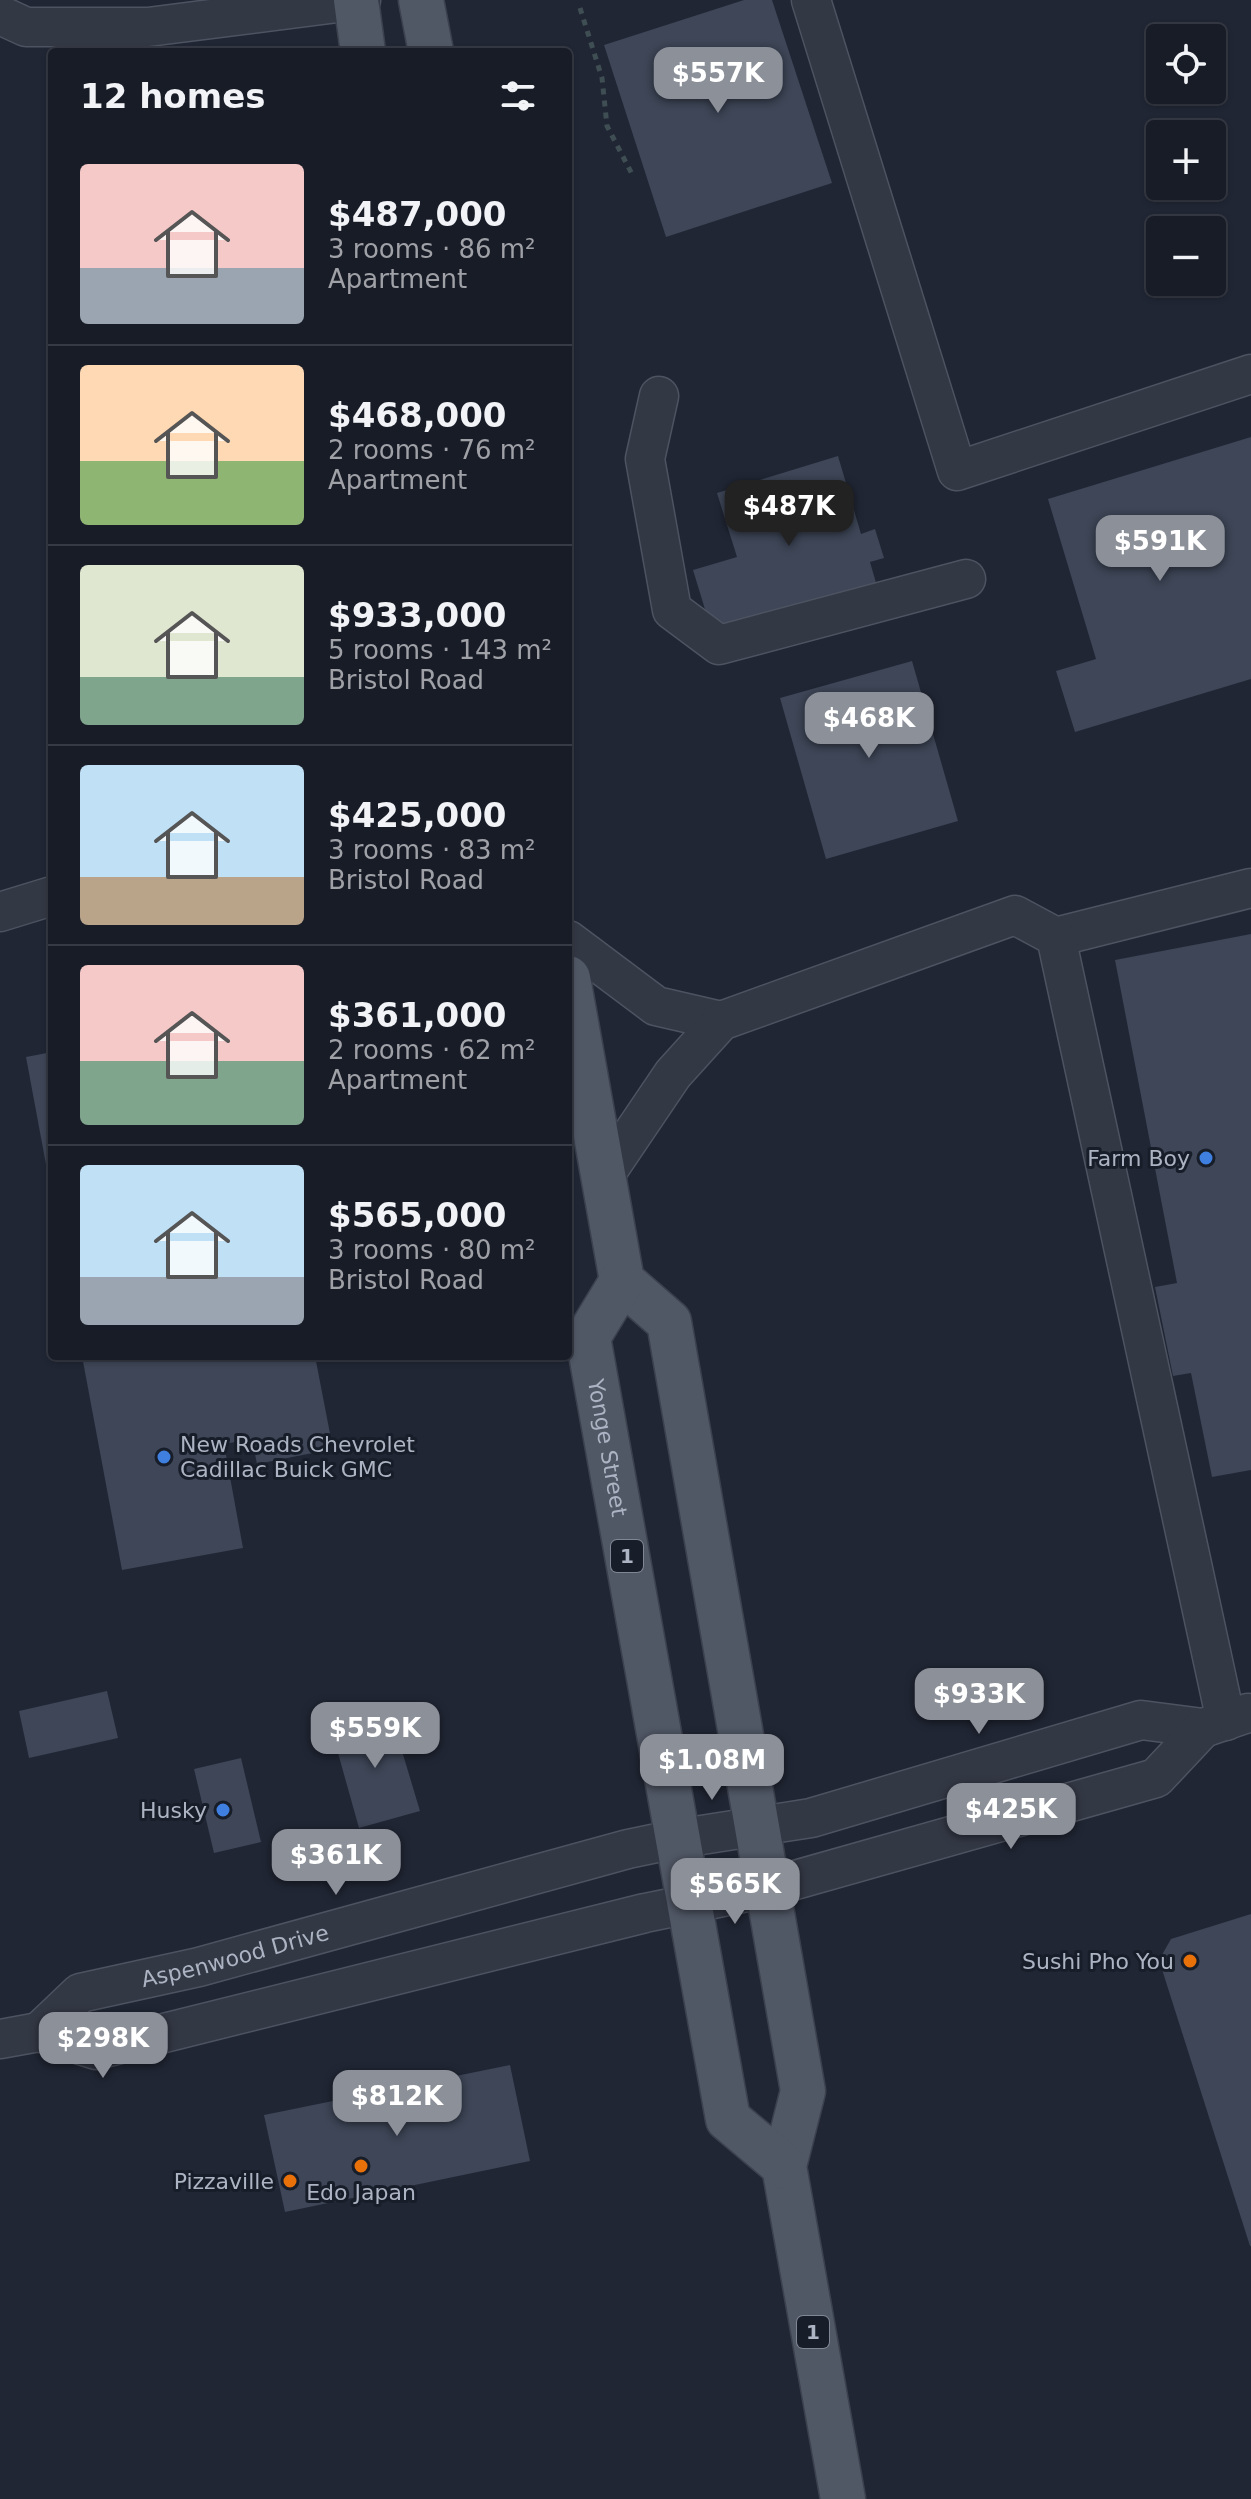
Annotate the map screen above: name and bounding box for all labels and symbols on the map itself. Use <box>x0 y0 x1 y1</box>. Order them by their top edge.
pin: $557K <box>662 47 774 115</box>
pin: $487K <box>733 480 845 548</box>
pin: $591K <box>1104 515 1216 583</box>
pin: $468K <box>813 692 925 760</box>
place label: Farm Boy <box>1087 1146 1190 1171</box>
marker: Farm Boy <box>1197 1149 1215 1167</box>
street label: Yonge Street <box>583 1376 632 1519</box>
place label: New Roads Chevrolet Cadillac Buick GMC <box>180 1432 415 1482</box>
marker: New Roads Chevrolet Cadillac Buick GMC <box>155 1448 173 1466</box>
road number: 1 <box>611 1540 643 1572</box>
pin: $933K <box>923 1668 1035 1736</box>
pin: $559K <box>319 1702 431 1770</box>
pin: $1.08M <box>647 1734 777 1802</box>
pin: $425K <box>955 1783 1067 1851</box>
place label: Husky <box>140 1798 207 1823</box>
marker: Husky <box>214 1801 232 1819</box>
pin: $361K <box>280 1829 392 1897</box>
pin: $565K <box>679 1858 791 1926</box>
street label: Aspenwood Drive <box>139 1919 331 1992</box>
place label: Sushi Pho You <box>1022 1949 1174 1974</box>
marker: Sushi Pho You <box>1181 1952 1199 1970</box>
pin: $298K <box>47 2012 159 2080</box>
pin: $812K <box>341 2070 453 2138</box>
marker: Edo Japan <box>352 2157 370 2175</box>
place label: Pizzaville <box>174 2169 274 2194</box>
marker: Pizzaville <box>281 2172 299 2190</box>
place label: Edo Japan <box>306 2180 416 2205</box>
road number: 1 <box>797 2316 829 2348</box>

